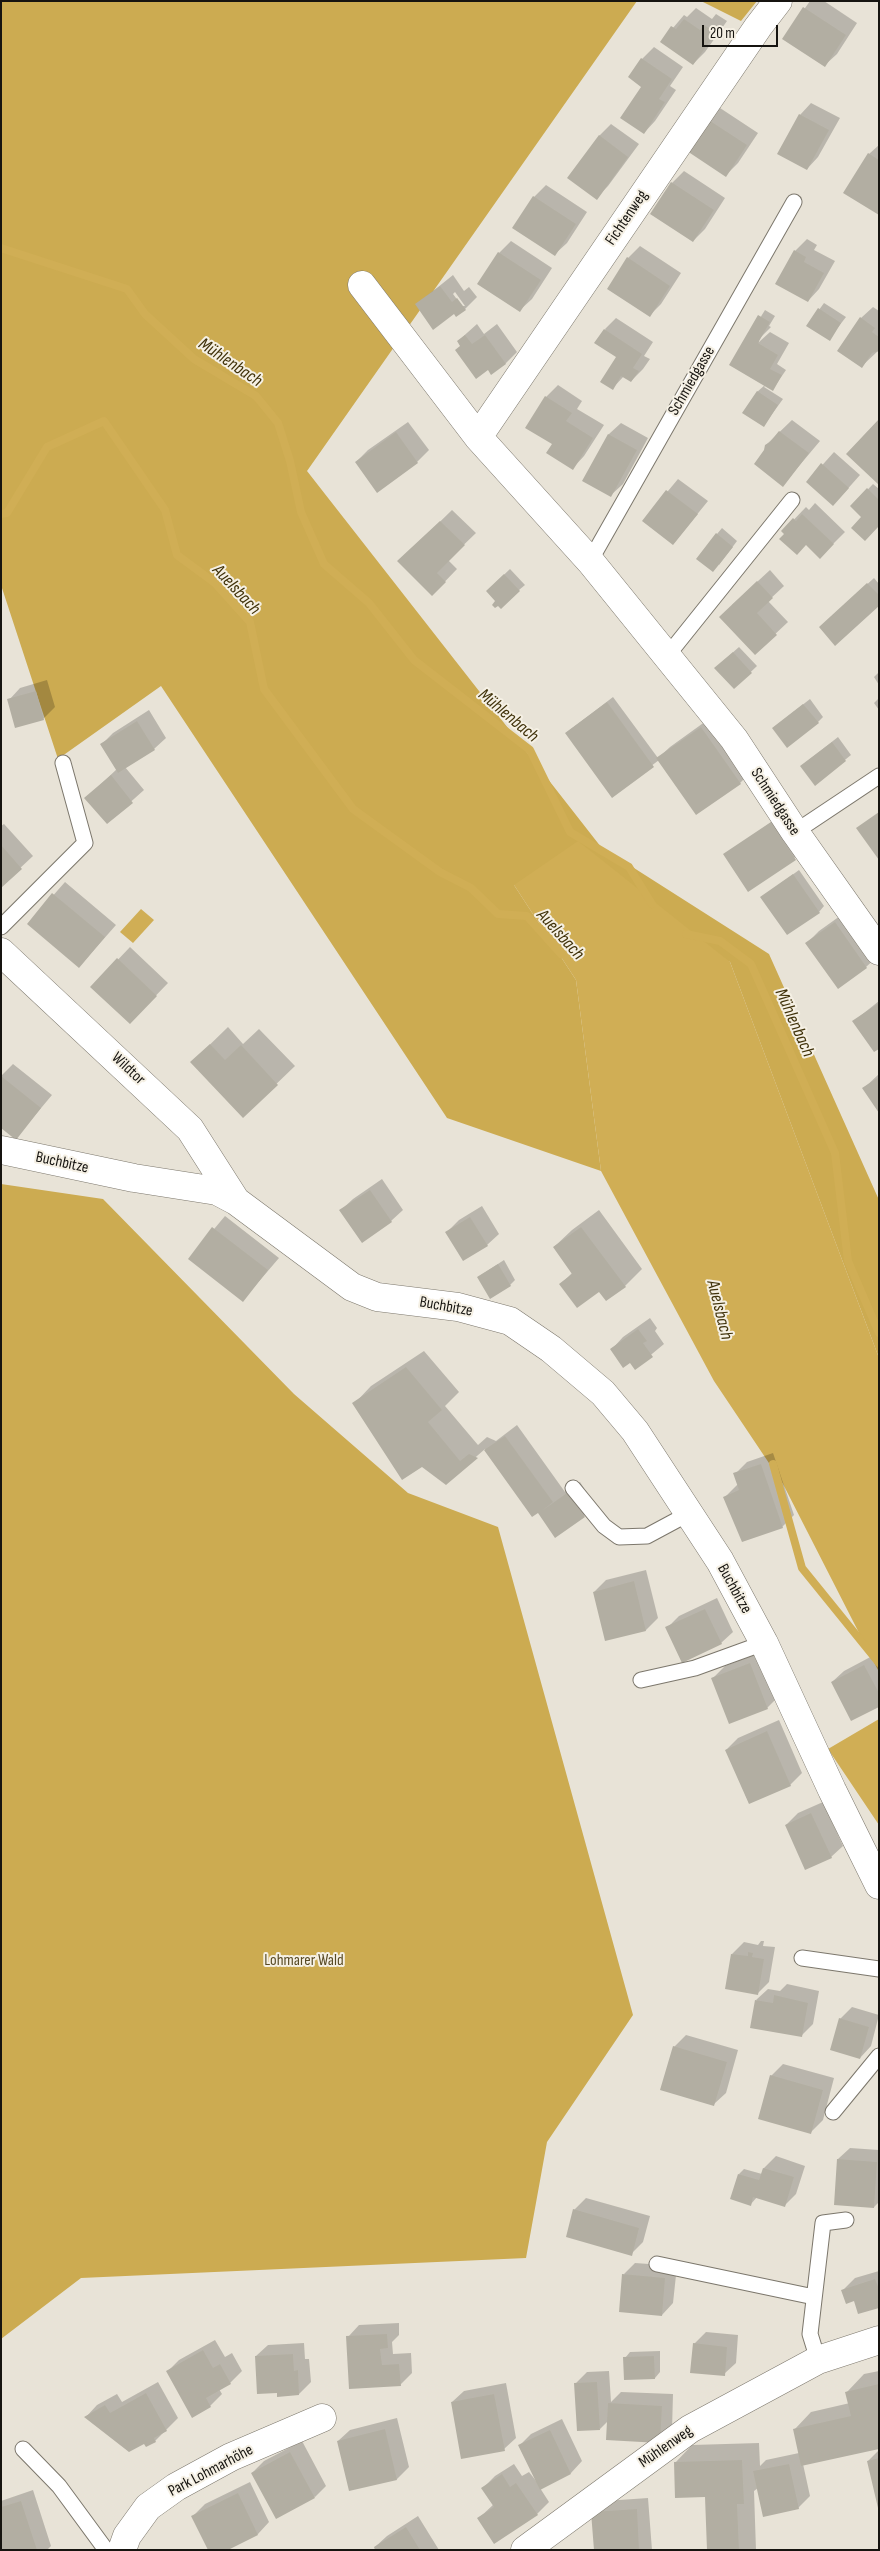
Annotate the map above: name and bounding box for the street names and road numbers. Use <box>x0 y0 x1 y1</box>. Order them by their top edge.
street label: Fichtenweg <box>602 187 652 249</box>
street label: Schmiedgasse <box>665 343 719 419</box>
street label: Schmiedgasse <box>746 765 804 839</box>
street label: Wildtor <box>107 1049 149 1089</box>
street label: Buchbitze <box>34 1148 90 1178</box>
street label: Buchbitze <box>418 1293 474 1321</box>
street label: Buchbitze <box>713 1561 755 1617</box>
street label: Mühlenweg <box>635 2422 697 2472</box>
street label: Park Lohmarhöhe <box>165 2441 257 2501</box>

